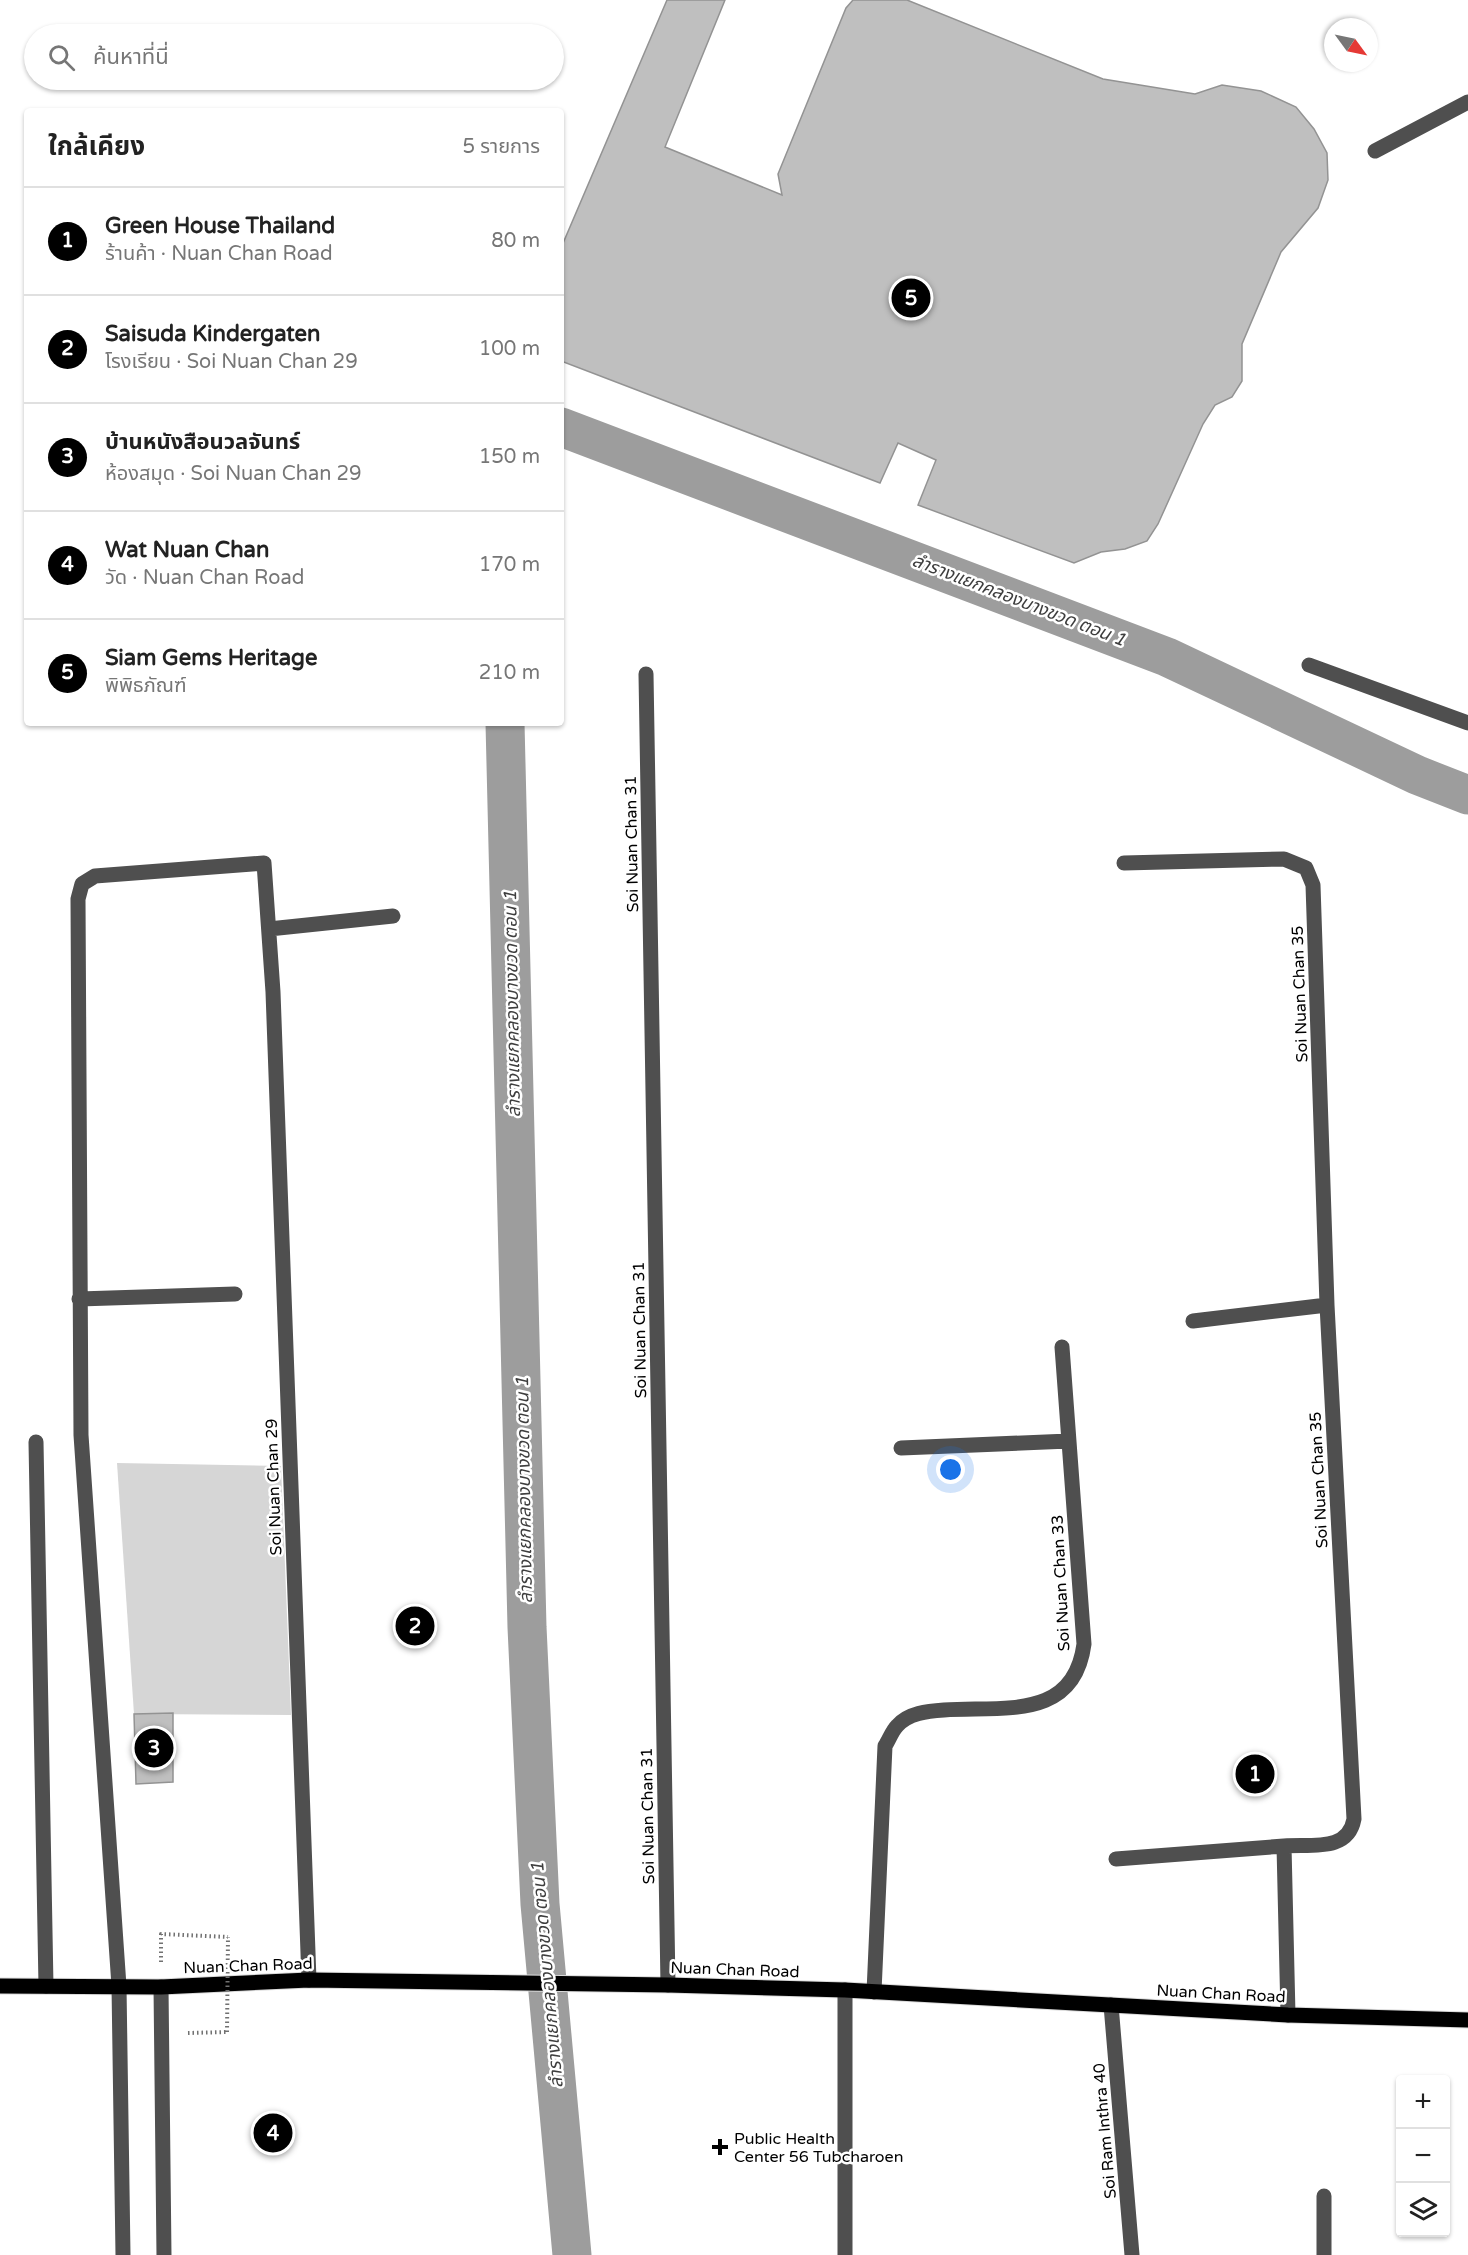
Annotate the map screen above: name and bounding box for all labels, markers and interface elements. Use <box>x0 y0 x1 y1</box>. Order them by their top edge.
north arrow <box>1324 18 1378 72</box>
search box <box>24 24 564 90</box>
icon: search <box>45 41 78 74</box>
text: ค้นหาที่นี่ <box>93 44 169 70</box>
text: ใกล้เคียง <box>48 131 145 162</box>
text: 5 รายการ <box>463 135 540 159</box>
text: Green House Thailand <box>105 213 335 239</box>
text: 1 <box>61 229 74 253</box>
text: 80 m <box>491 229 540 253</box>
text: ร้านค้า · Nuan Chan Road <box>105 242 333 266</box>
pin: 5 <box>892 276 930 320</box>
text: Saisuda Kindergaten <box>105 321 320 347</box>
text: 2 <box>61 337 74 361</box>
text: 100 m <box>479 337 540 361</box>
text: โรงเรียน · Soi Nuan Chan 29 <box>105 350 358 374</box>
text: บ้านหนังสือนวลจันทร์ <box>105 429 300 455</box>
text: 3 <box>61 445 74 469</box>
text: 150 m <box>479 445 540 469</box>
text: ห้องสมุด · Soi Nuan Chan 29 <box>105 462 362 486</box>
text: Wat Nuan Chan <box>105 537 269 563</box>
water label: ลำรางแยกคลองบางขวด ตอน 1 <box>909 549 1129 651</box>
text: 4 <box>61 553 74 577</box>
text: 170 m <box>479 553 540 577</box>
text: วัด · Nuan Chan Road <box>105 566 304 590</box>
text: Siam Gems Heritage <box>105 645 317 671</box>
text: 5 <box>61 661 74 685</box>
text: 210 m <box>479 661 540 685</box>
text: พิพิธภัณฑ์ <box>105 674 186 698</box>
street label: Soi Nuan Chan 31 <box>621 775 643 913</box>
water label: ลำรางแยกคลองบางขวด ตอน 1 <box>499 890 525 1118</box>
street label: Soi Nuan Chan 35 <box>1288 925 1312 1063</box>
street label: Soi Nuan Chan 31 <box>629 1261 651 1399</box>
water label: ลำรางแยกคลองบางขวด ตอน 1 <box>511 1376 537 1604</box>
street label: Soi Nuan Chan 35 <box>1305 1411 1333 1549</box>
street label: Soi Nuan Chan 29 <box>262 1418 286 1556</box>
your location <box>936 1455 965 1484</box>
street label: Soi Nuan Chan 33 <box>1047 1514 1075 1652</box>
pin: 2 <box>396 1604 434 1648</box>
pin: 3 <box>134 1726 174 1770</box>
street label: Soi Nuan Chan 31 <box>637 1747 659 1885</box>
pin: 1 <box>1236 1752 1274 1796</box>
water label: ลำรางแยกคลองบางขวด ตอน 1 <box>526 1861 568 2089</box>
street label: Nuan Chan Road <box>183 1954 313 1978</box>
street label: Nuan Chan Road <box>670 1958 800 1982</box>
street label: Nuan Chan Road <box>1156 1981 1286 2007</box>
street label: Soi Ram Inthra 40 <box>1089 2062 1121 2200</box>
map controls <box>1396 2075 1450 2237</box>
button: + <box>1396 2075 1450 2129</box>
pin: 4 <box>254 2110 292 2156</box>
place label: Public Health Center 56 Tubcharoen <box>734 2129 903 2167</box>
button: − <box>1396 2129 1450 2183</box>
marker: Public Health Center 56 Tubcharoen <box>711 2138 729 2156</box>
button: layers <box>1396 2183 1450 2237</box>

